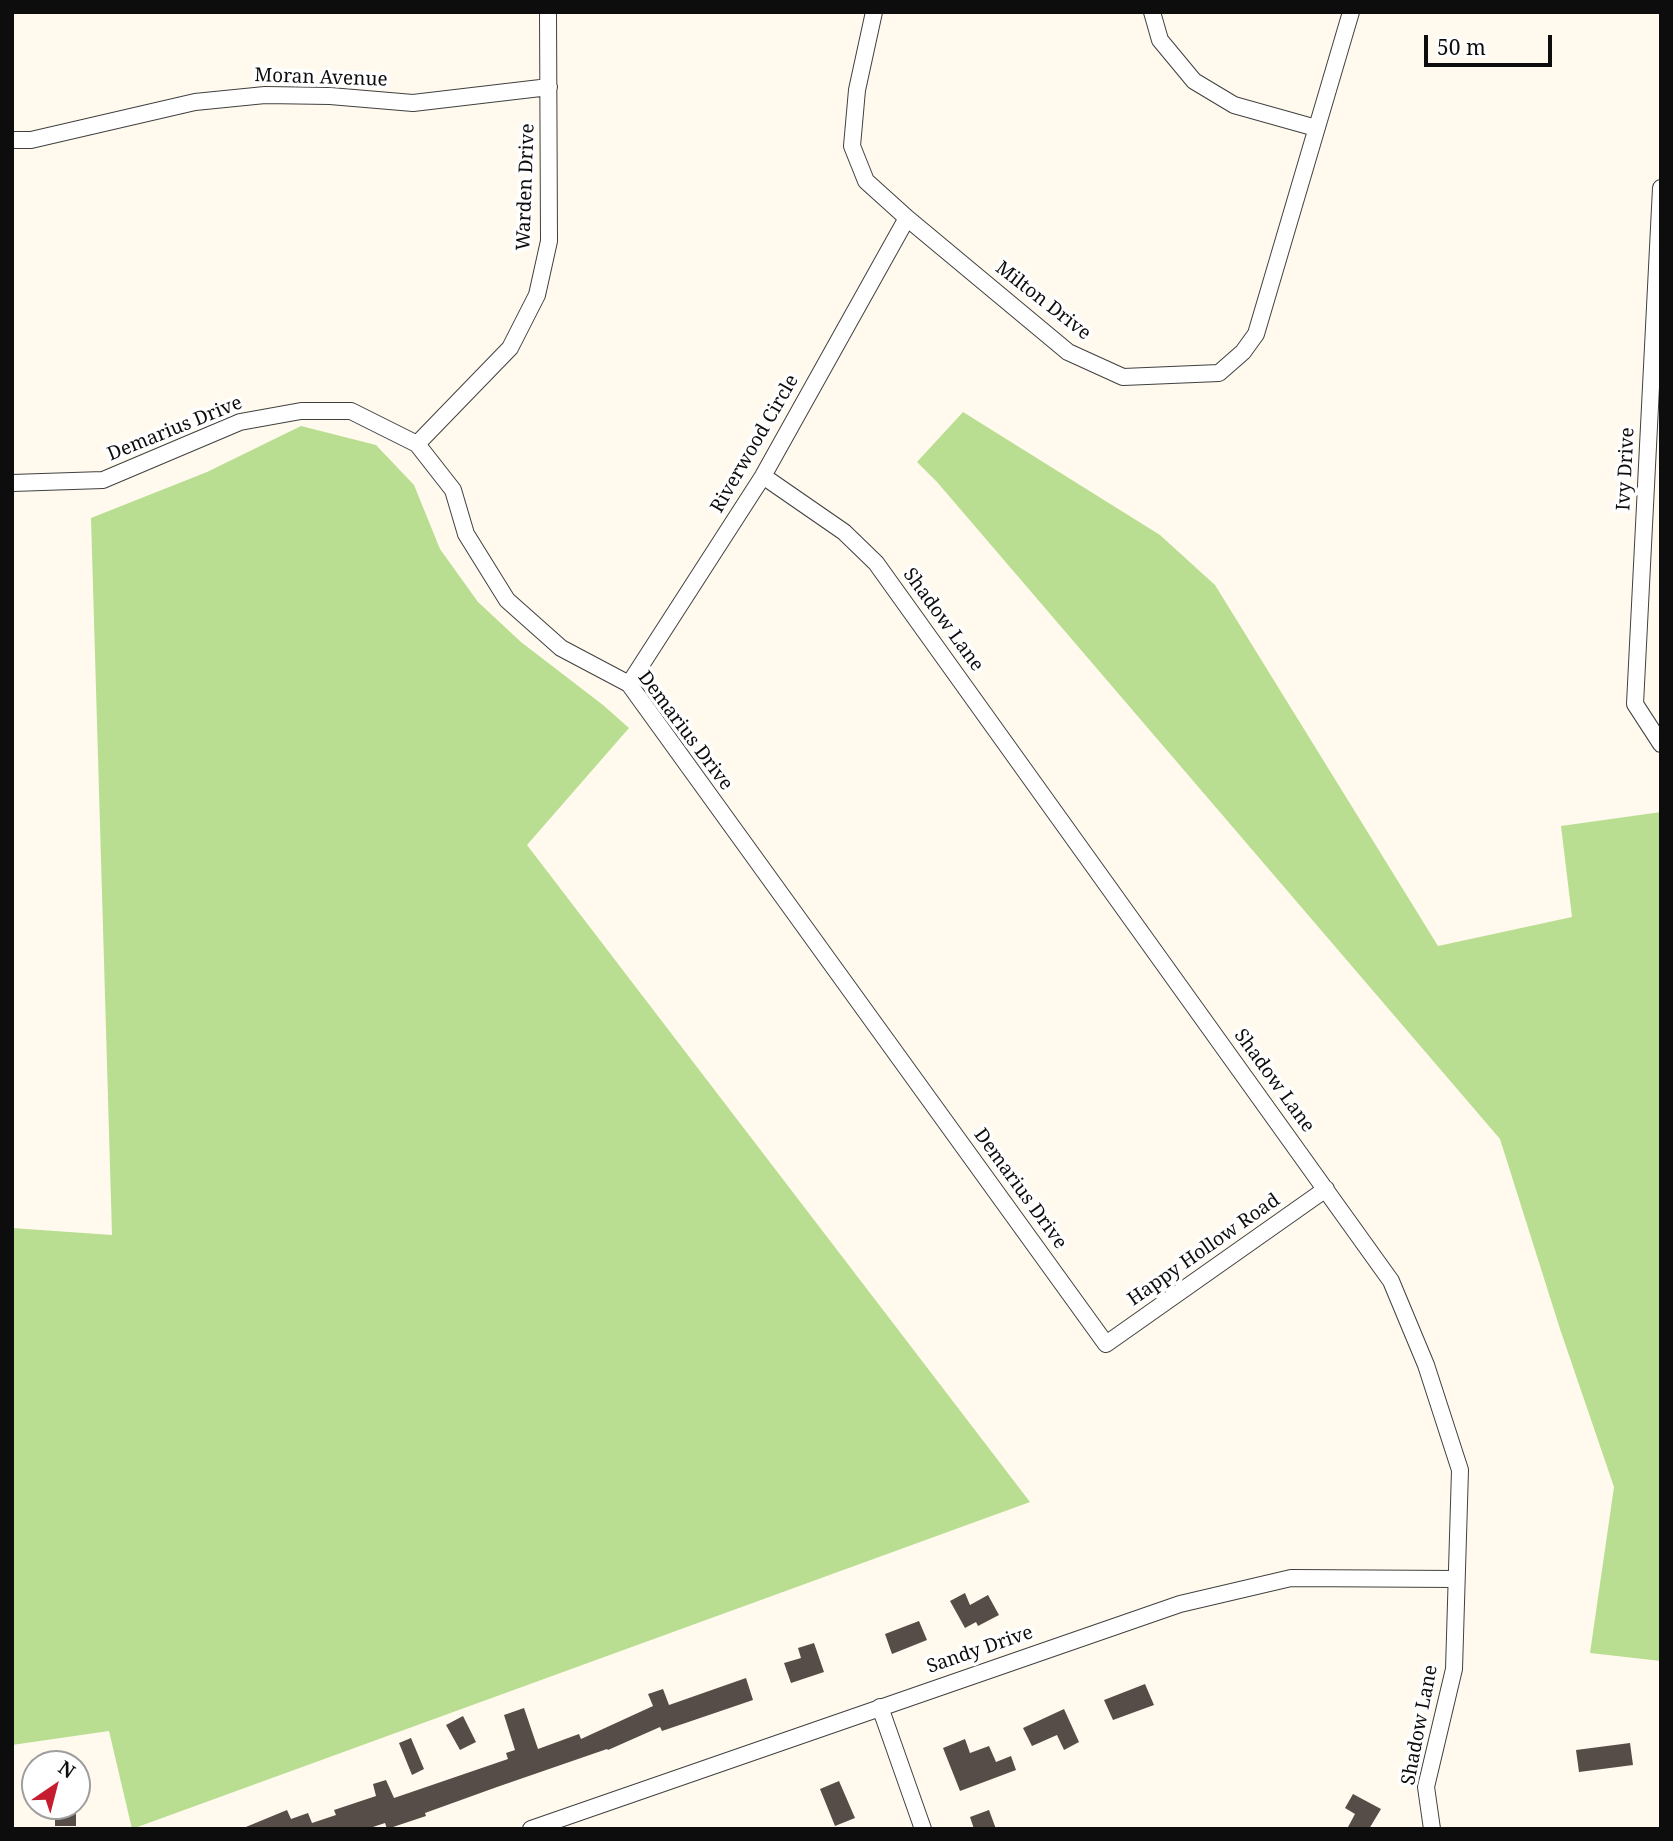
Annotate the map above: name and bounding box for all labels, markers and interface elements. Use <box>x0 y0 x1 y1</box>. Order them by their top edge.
scale bar <box>1428 21 1556 65</box>
text: 50 m <box>1437 33 1486 61</box>
street label: Moran Avenue <box>254 64 388 92</box>
street label: Warden Drive <box>512 123 540 251</box>
street label: Milton Drive <box>991 257 1095 345</box>
street label: Riverwood Circle <box>706 371 804 517</box>
street label: Demarius Drive <box>104 392 246 466</box>
street label: Ivy Drive <box>1612 427 1640 511</box>
street label: Shadow Lane <box>898 564 988 676</box>
street label: Demarius Drive <box>633 667 737 795</box>
street label: Shadow Lane <box>1229 1025 1319 1137</box>
street label: Demarius Drive <box>969 1124 1071 1254</box>
street label: Happy Hollow Road <box>1124 1189 1284 1311</box>
street label: Sandy Drive <box>924 1621 1036 1679</box>
street label: Shadow Lane <box>1397 1663 1443 1787</box>
north arrow <box>21 1750 91 1820</box>
text: N <box>53 1754 80 1784</box>

